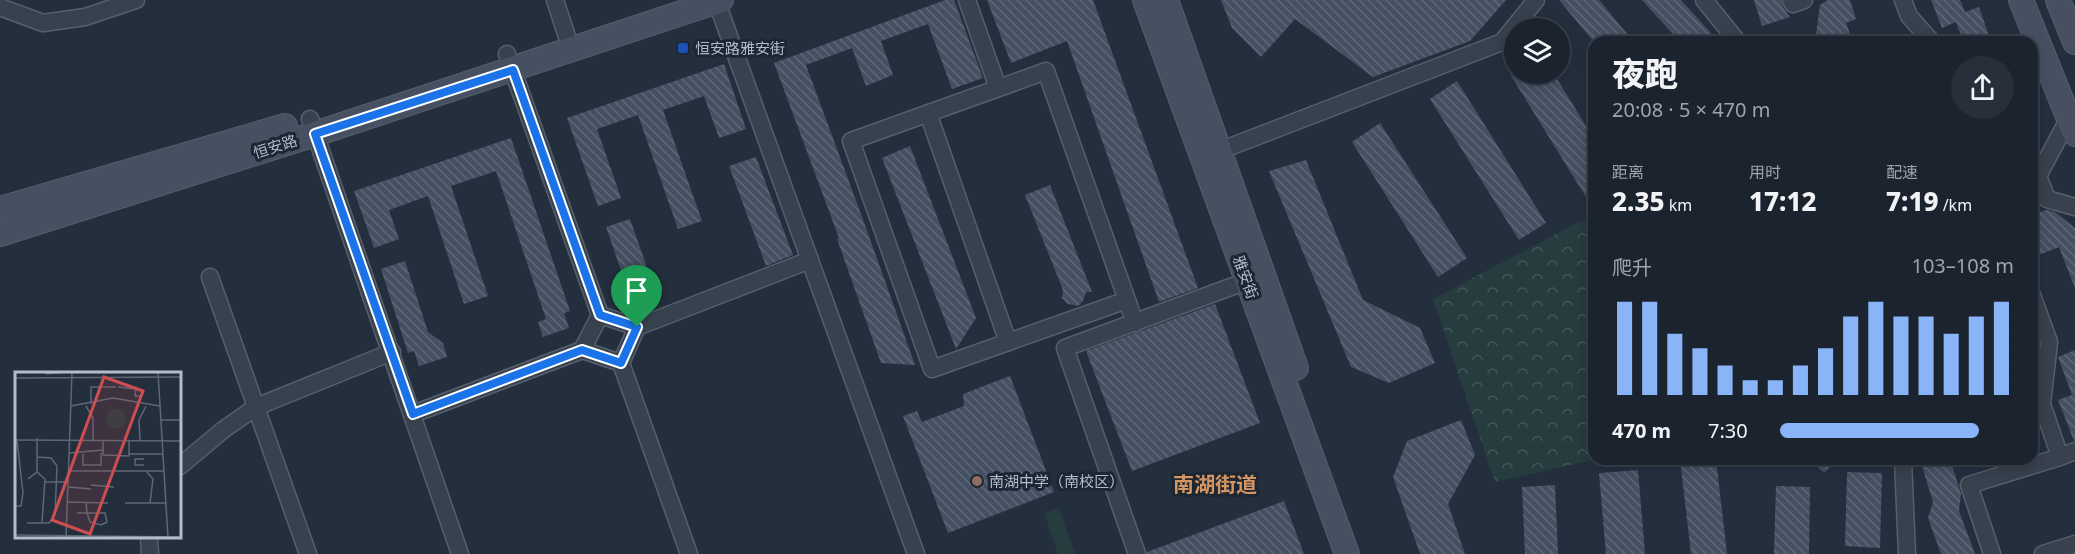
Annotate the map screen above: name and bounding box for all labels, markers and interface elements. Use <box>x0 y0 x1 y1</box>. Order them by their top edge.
map controls <box>1504 18 1570 84</box>
button: layers <box>1504 18 1570 84</box>
place label: 恒安路雅安街 <box>695 38 785 58</box>
marker: 恒安路雅安街 <box>676 41 690 55</box>
text: 夜跑 <box>1612 51 1678 96</box>
button: share <box>1951 56 2014 119</box>
text: 20:08 · 5 × 470 m <box>1612 96 1770 123</box>
street label: 恒安路 <box>251 130 299 162</box>
text: 距离 <box>1612 161 1644 183</box>
text: 用时 <box>1749 161 1781 183</box>
text: 配速 <box>1886 161 1918 183</box>
text: 2.35 <box>1612 183 1665 219</box>
text: 17:12 <box>1749 183 1817 219</box>
text: 7:19 <box>1886 183 1939 219</box>
text: km <box>1665 194 1692 216</box>
text: /km <box>1939 194 1972 216</box>
street label: 雅安街 <box>1229 252 1263 302</box>
text: 103–108 m <box>1911 252 2014 279</box>
text: 爬升 <box>1612 254 1652 281</box>
pin <box>611 265 662 327</box>
icon: arrive <box>620 274 653 307</box>
inset map <box>15 372 182 539</box>
text: 470 m <box>1612 417 1671 444</box>
text: 7:30 <box>1708 417 1748 444</box>
district label: 南湖街道 <box>1173 470 1257 498</box>
place label: 南湖中学（南校区） <box>989 471 1124 491</box>
marker: 南湖中学（南校区） <box>970 474 984 488</box>

